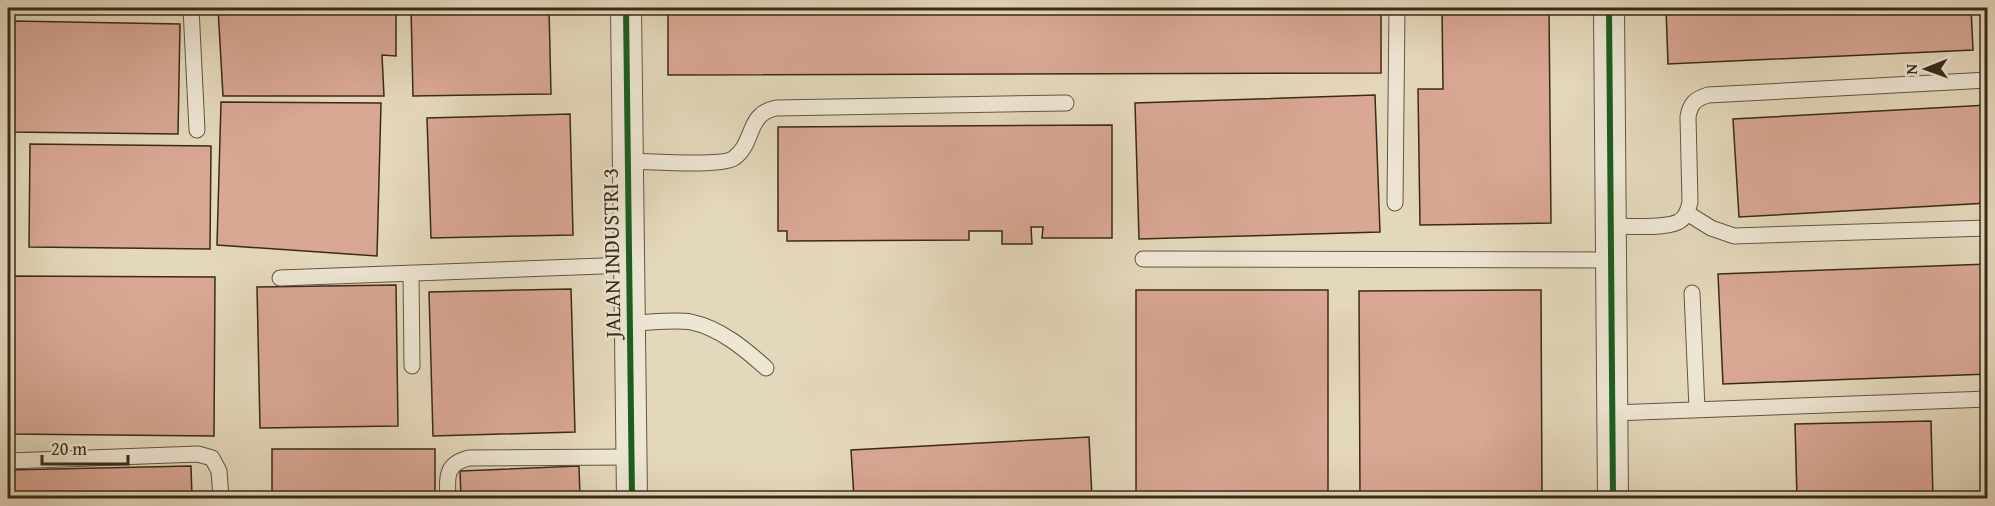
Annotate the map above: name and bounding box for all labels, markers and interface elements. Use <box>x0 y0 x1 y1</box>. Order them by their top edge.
north arrow <box>1896 39 1956 99</box>
text: N <box>1899 63 1923 75</box>
street label: JALAN INDUSTRI 3 <box>594 167 629 342</box>
scale bar <box>42 428 128 466</box>
text: 20 m <box>51 435 87 462</box>

